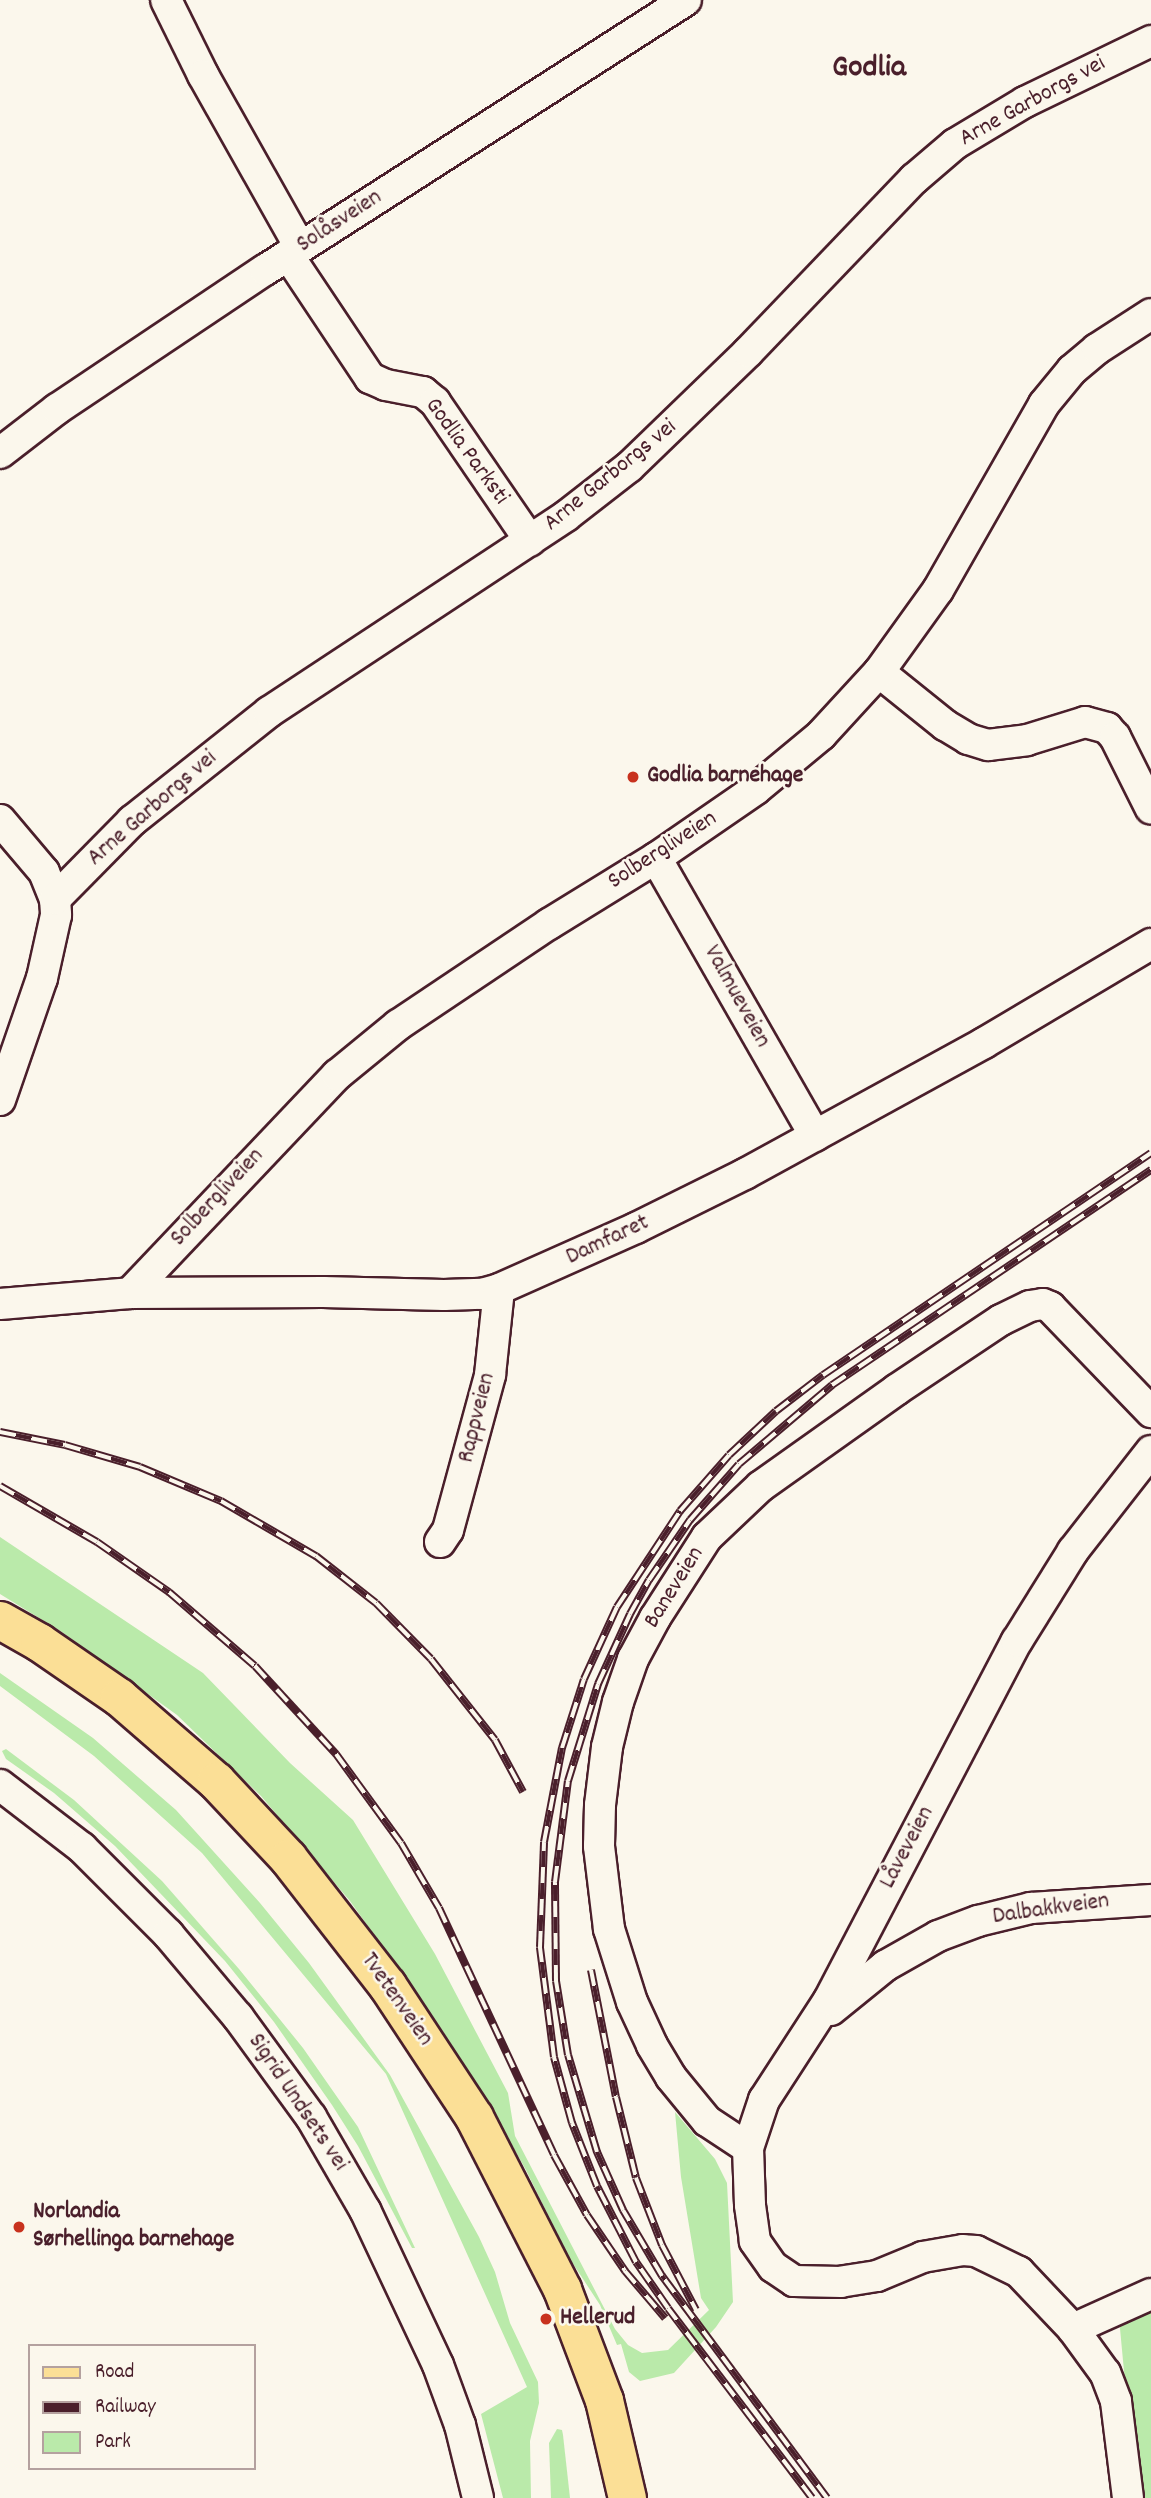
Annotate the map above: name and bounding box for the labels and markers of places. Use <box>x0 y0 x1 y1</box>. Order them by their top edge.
place label: Godlia barnehage <box>647 763 803 791</box>
marker: Godlia barnehage <box>625 769 641 785</box>
place label: Norlandia Sørhellinga barnehage <box>33 2199 234 2255</box>
marker: Norlandia Sørhellinga barnehage <box>11 2219 27 2235</box>
place label: Hellerud <box>560 2305 635 2333</box>
marker: Hellerud <box>538 2311 554 2327</box>

